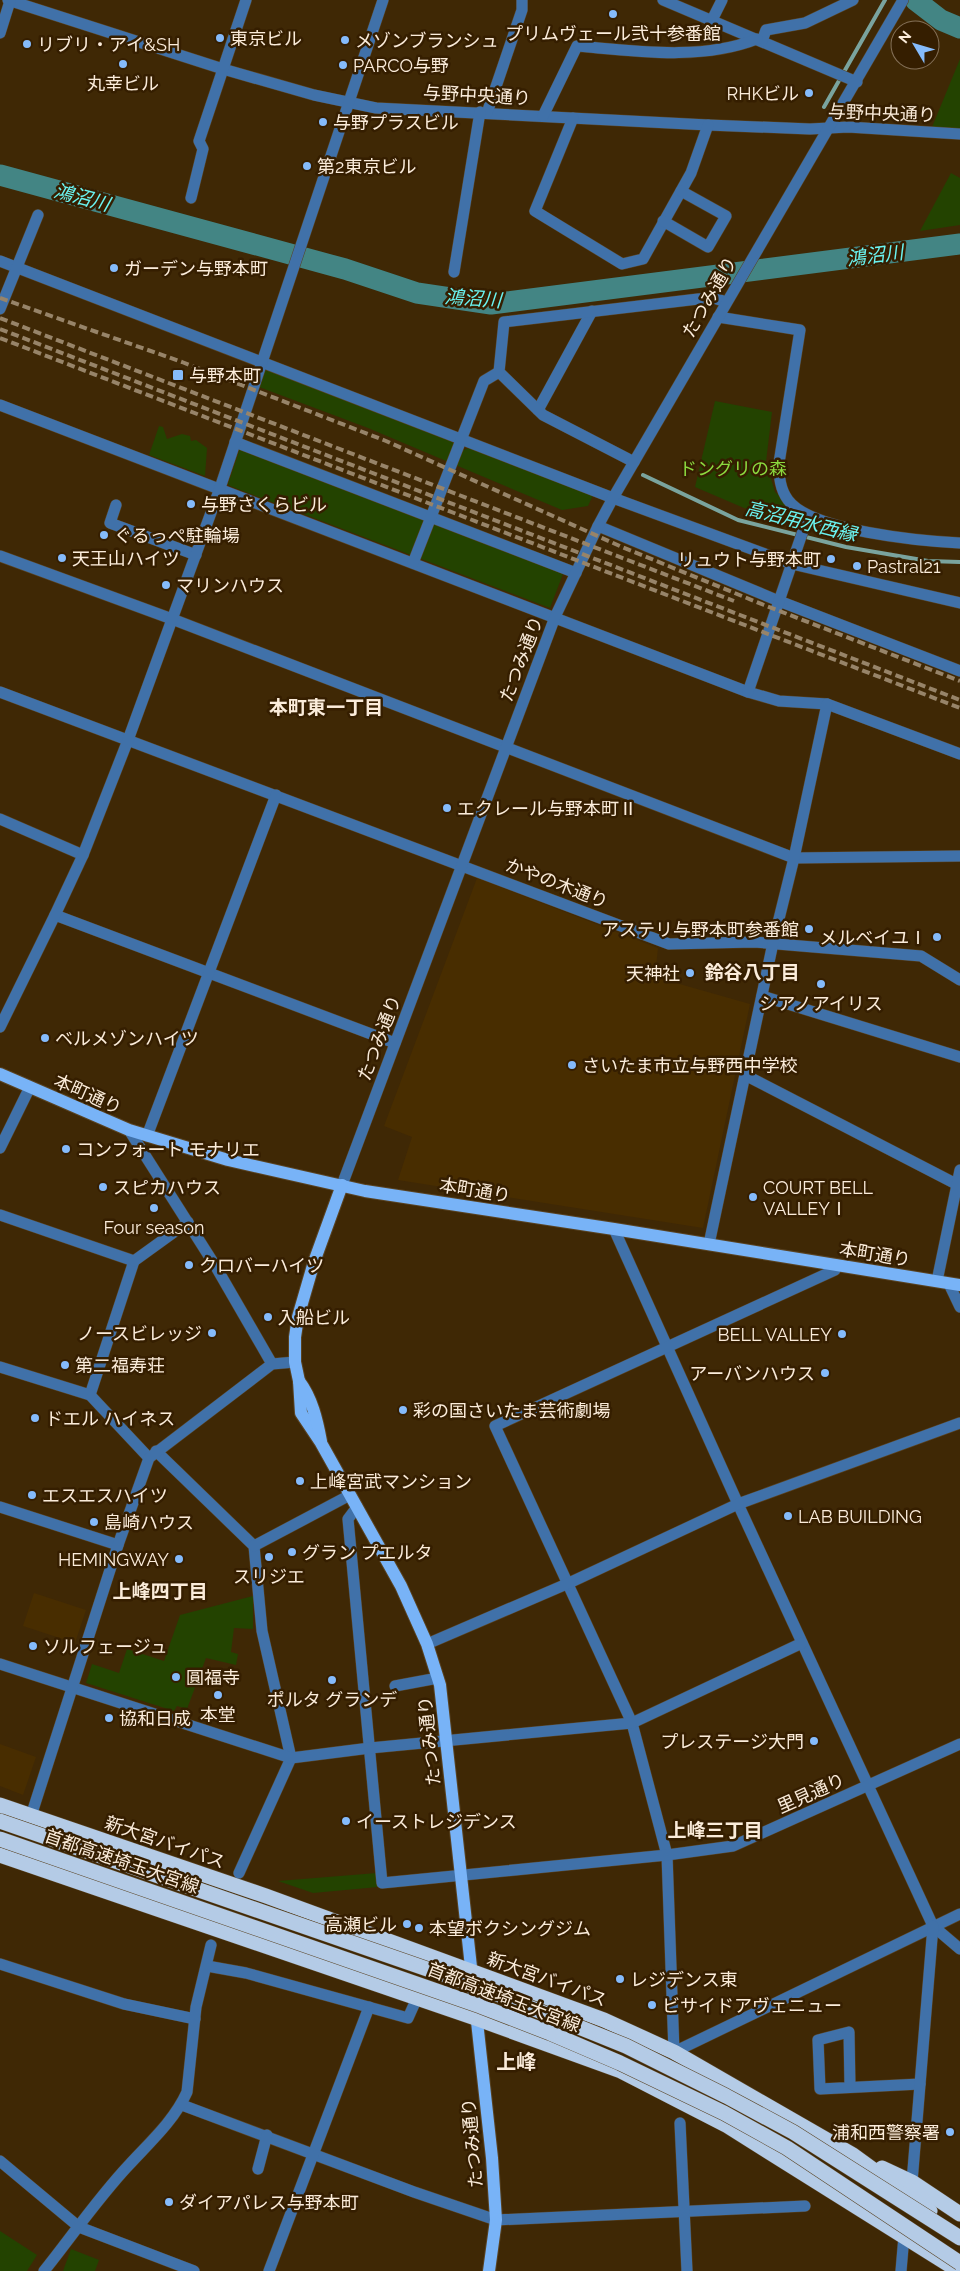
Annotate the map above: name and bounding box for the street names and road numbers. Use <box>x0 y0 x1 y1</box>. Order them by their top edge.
street label: 与野中央通り <box>423 82 531 108</box>
street label: 与野中央通り <box>828 101 936 125</box>
street label: たつみ通り <box>677 253 741 341</box>
street label: たつみ通り <box>495 613 547 705</box>
street label: かやの木通り <box>503 854 611 912</box>
street label: たつみ通り <box>353 992 405 1084</box>
street label: 本町通り <box>51 1070 125 1118</box>
street label: 本町通り <box>438 1174 512 1206</box>
street label: 本町通り <box>838 1238 912 1270</box>
street label: たつみ通り <box>414 1695 444 1787</box>
street label: 里見通り <box>774 1769 848 1817</box>
street label: 新大宮バイパス <box>102 1812 228 1872</box>
street label: 首都高速埼玉大宮線 <box>42 1825 202 1897</box>
street label: 新大宮バイパス <box>484 1948 610 2010</box>
street label: 首都高速埼玉大宮線 <box>425 1958 583 2036</box>
street label: たつみ通り <box>458 2097 486 2189</box>

